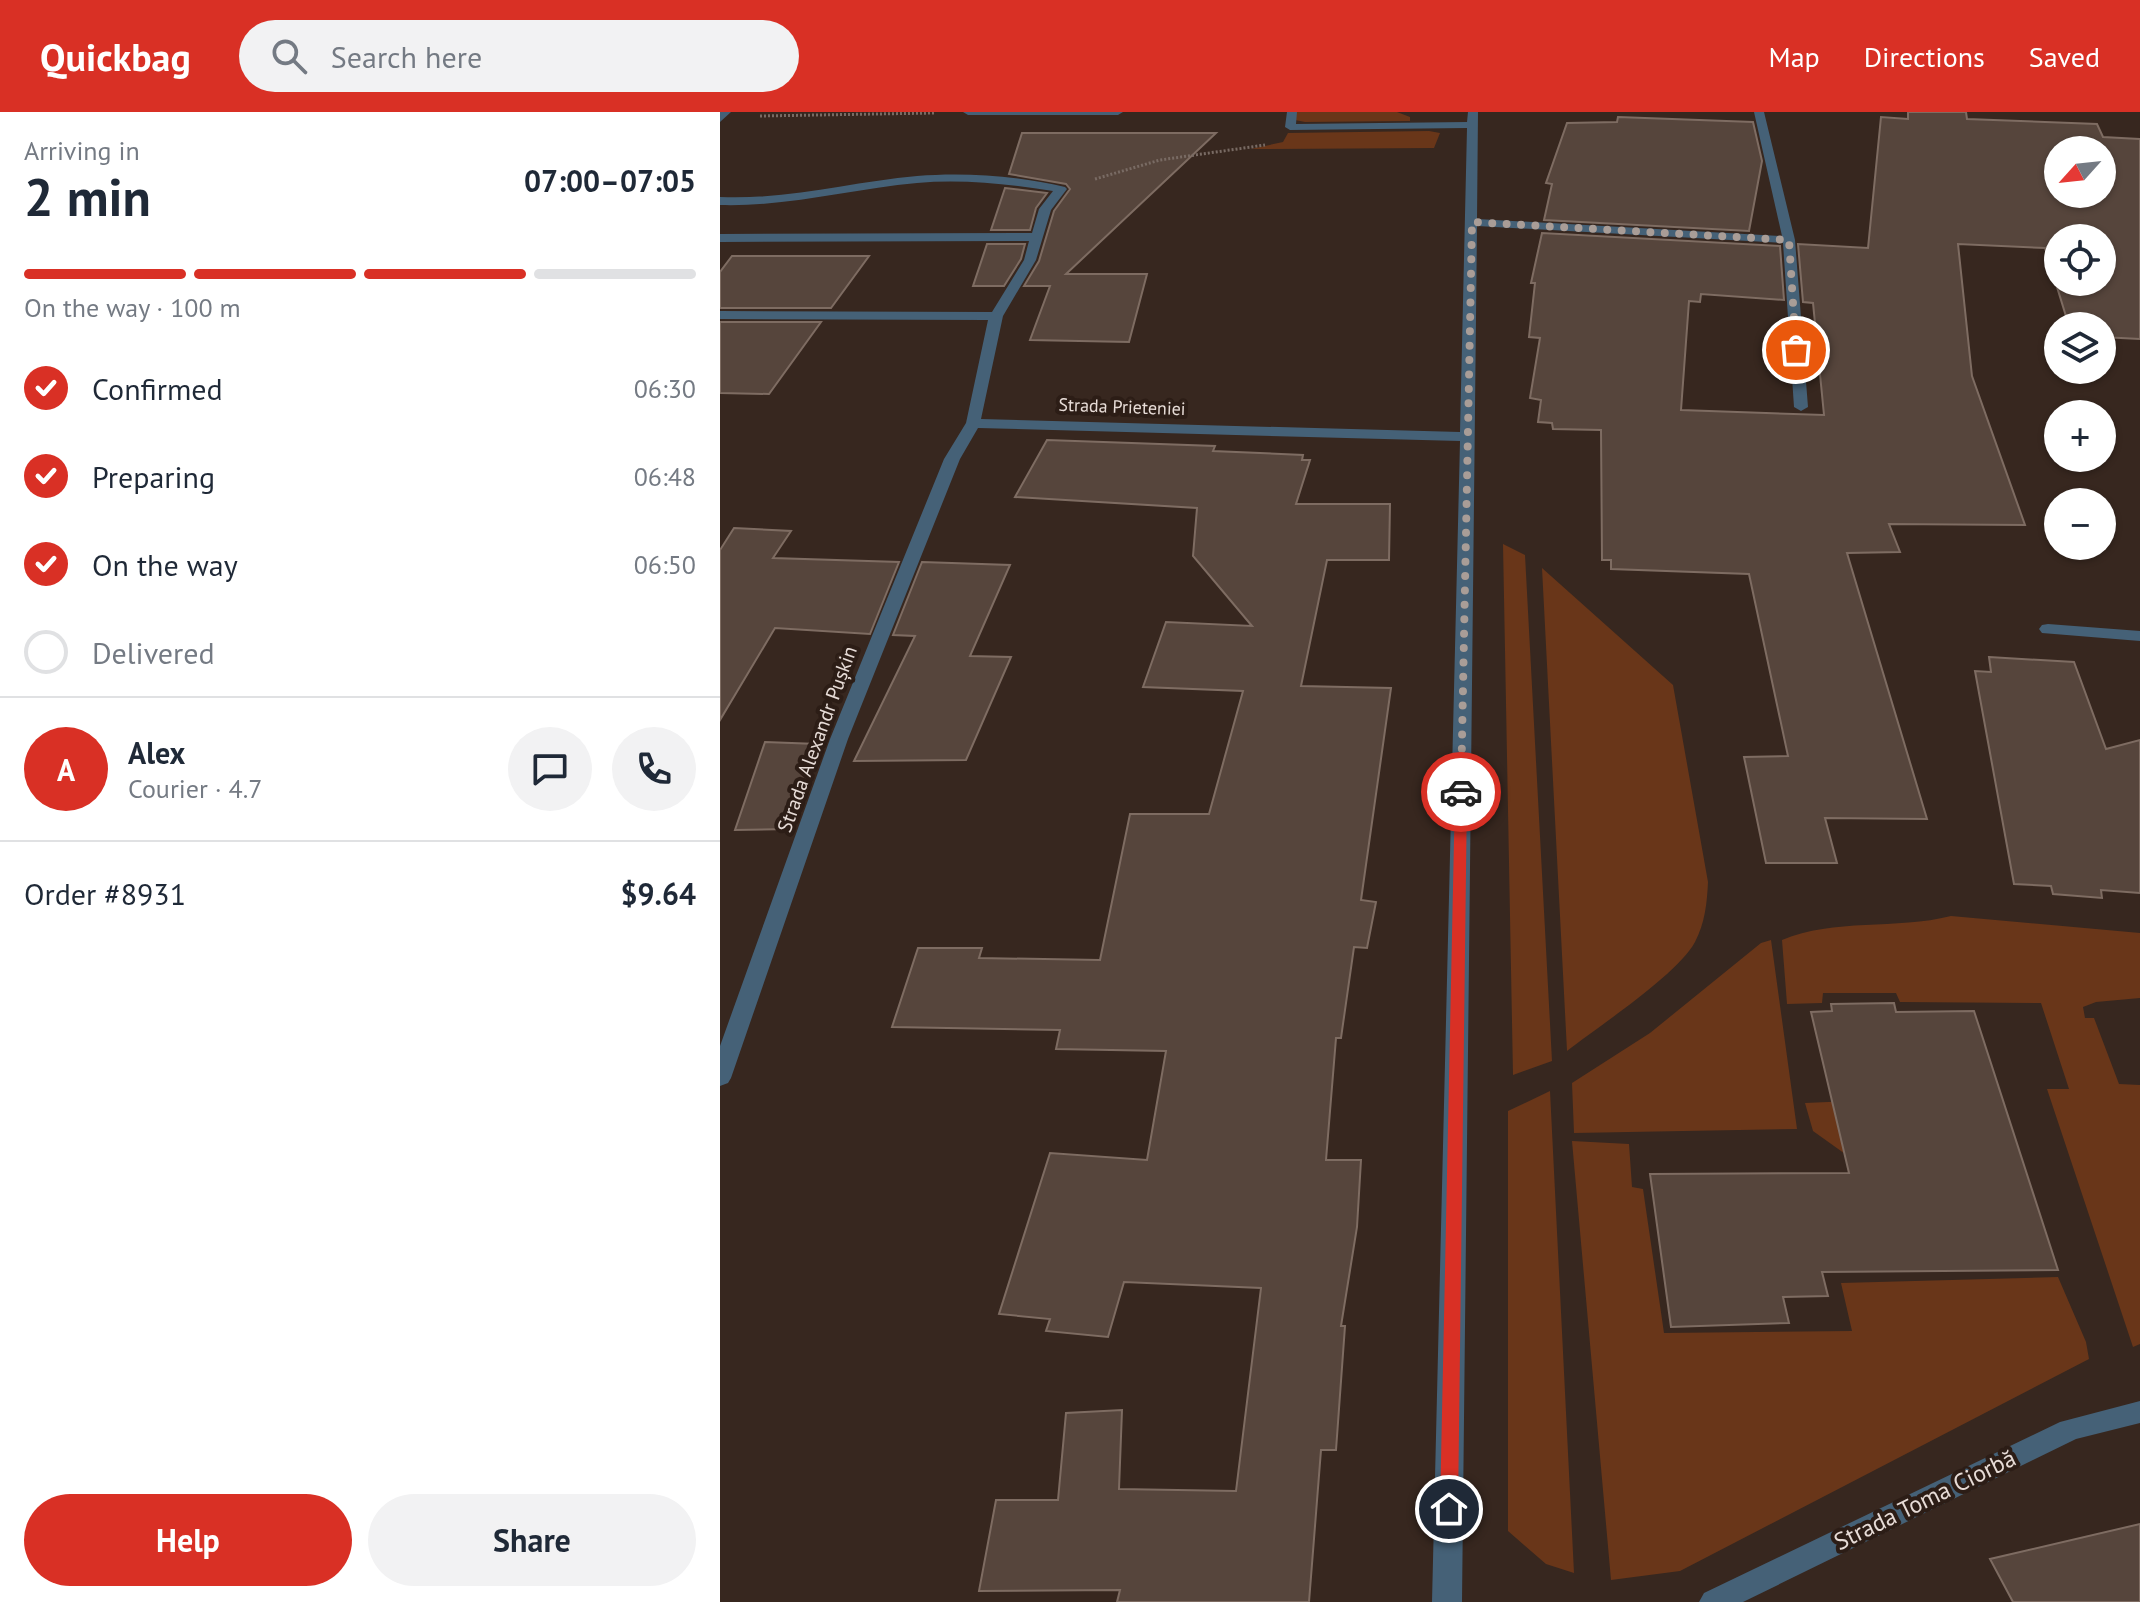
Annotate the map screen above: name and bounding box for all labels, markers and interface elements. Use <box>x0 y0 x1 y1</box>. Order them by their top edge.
search box <box>239 20 799 92</box>
text: Quickbag <box>40 32 191 81</box>
icon: search <box>267 34 311 78</box>
text: Search here <box>331 37 482 76</box>
text: Map <box>1769 38 1820 75</box>
text: Directions <box>1864 38 1985 75</box>
text: Saved <box>2029 38 2100 75</box>
text: Arriving in <box>24 134 140 167</box>
north arrow <box>2044 136 2116 208</box>
map controls <box>2044 136 2116 560</box>
text: 07:00–07:05 <box>524 161 696 200</box>
text: 2 min <box>24 163 151 230</box>
button: locate <box>2044 224 2116 296</box>
text: On the way · 100 m <box>24 291 241 324</box>
button: layers <box>2044 312 2116 384</box>
pin <box>1762 316 1830 384</box>
icon: bag <box>1774 328 1818 372</box>
icon: check <box>24 366 68 410</box>
text: Confirmed <box>92 369 223 408</box>
text: 06:30 <box>634 372 696 405</box>
street label: Strada Prieteniei <box>1058 393 1186 420</box>
button: + <box>2044 400 2116 472</box>
icon: check <box>24 454 68 498</box>
text: Preparing <box>92 457 215 496</box>
text: 06:48 <box>634 460 696 493</box>
button: − <box>2044 488 2116 560</box>
icon: check <box>24 542 68 586</box>
text: On the way <box>92 545 238 584</box>
text: 06:50 <box>634 548 696 581</box>
text: Delivered <box>92 633 215 672</box>
street label: Strada Alexandr Pușkin <box>771 642 863 836</box>
button: chat <box>508 727 592 811</box>
button: phone <box>612 727 696 811</box>
text: Alex <box>128 733 185 772</box>
text: A <box>57 750 75 789</box>
courier <box>1421 752 1501 832</box>
icon: car <box>1439 770 1483 814</box>
text: Courier · 4.7 <box>128 772 262 805</box>
text: Order #8931 <box>24 874 186 913</box>
text: $9.64 <box>621 874 696 913</box>
street label: Strada Toma Ciorbă <box>1829 1442 2021 1557</box>
pin <box>1415 1475 1483 1543</box>
icon: home <box>1427 1487 1471 1531</box>
button: Help <box>24 1494 352 1586</box>
button: Share <box>368 1494 696 1586</box>

